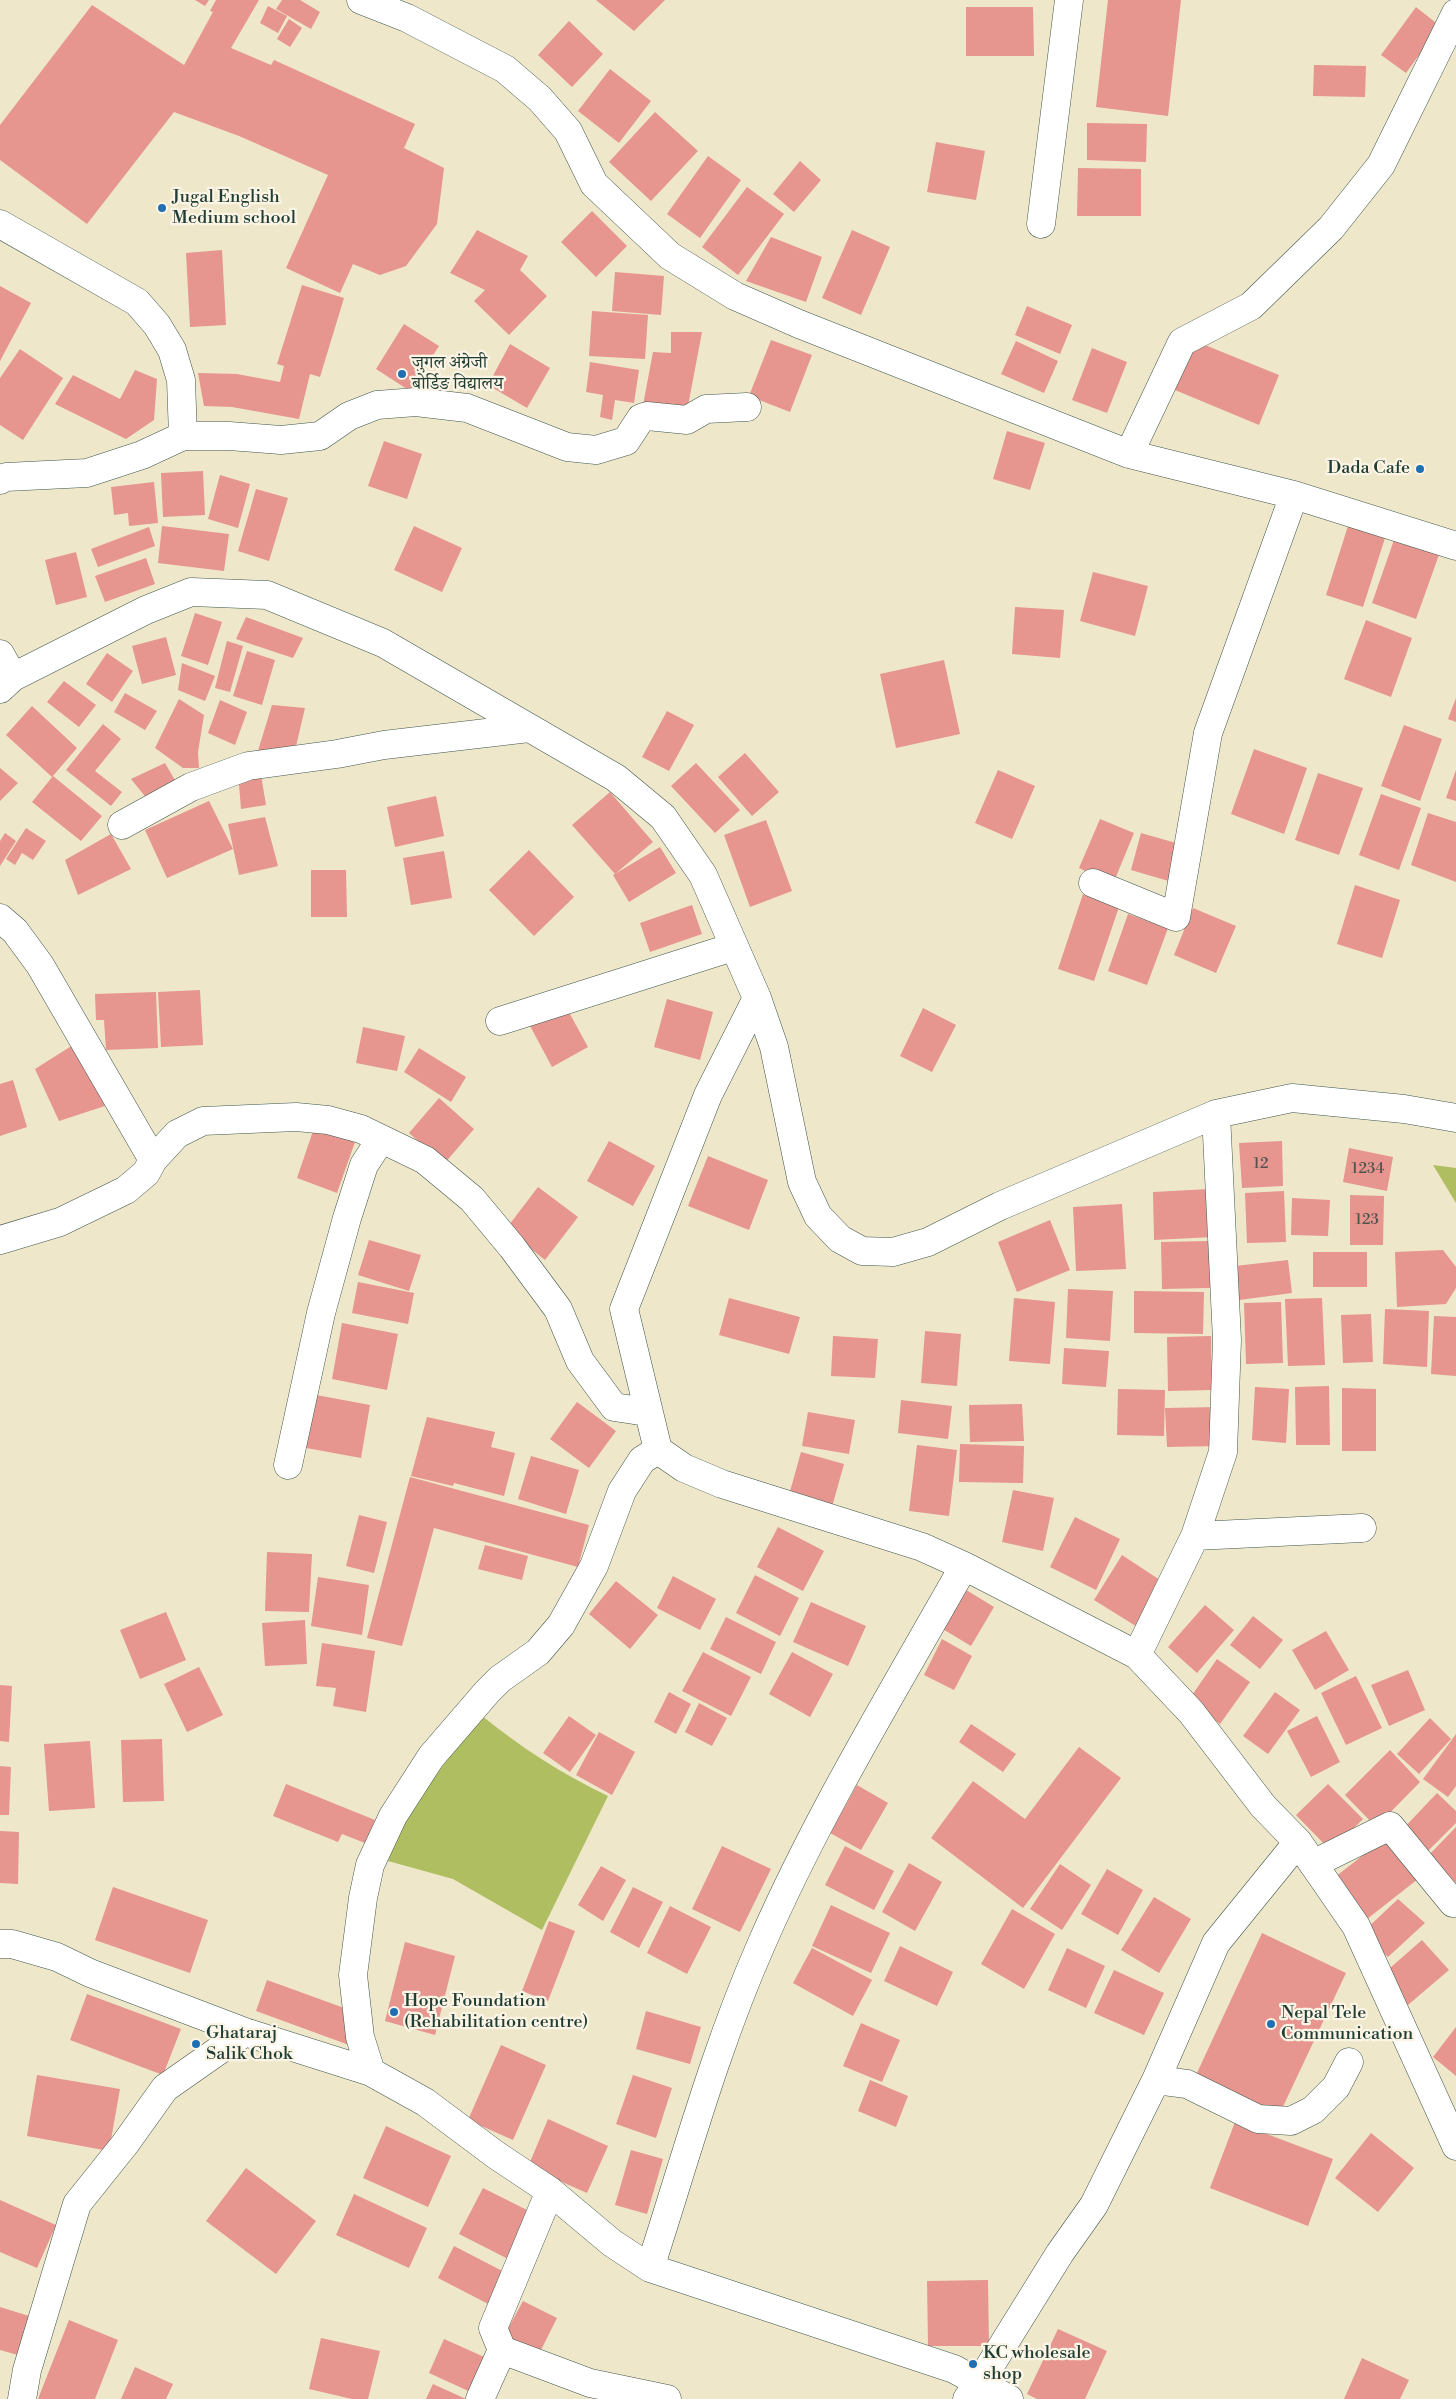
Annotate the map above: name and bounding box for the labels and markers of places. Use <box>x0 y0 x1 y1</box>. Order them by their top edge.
place label: Jugal English Medium school <box>172 187 296 230</box>
marker: Jugal English Medium school <box>156 202 168 214</box>
place label: जुगल अंग्रेजी बोर्डिङ विद्यालय <box>412 353 503 396</box>
marker: जुगल अंग्रेजी बोर्डिङ विद्यालय <box>396 368 408 380</box>
place label: Dada Cafe <box>1327 458 1410 480</box>
marker: Dada Cafe <box>1414 463 1426 475</box>
place label: Hope Foundation (Rehabilitation centre) <box>404 1991 588 2034</box>
place label: Nepal Tele Communication <box>1281 2003 1413 2046</box>
marker: Hope Foundation (Rehabilitation centre) <box>388 2006 400 2018</box>
marker: Nepal Tele Communication <box>1265 2018 1277 2030</box>
place label: Ghataraj Salik Chok <box>206 2023 292 2066</box>
marker: Ghataraj Salik Chok <box>190 2038 202 2050</box>
place label: KC wholesale shop <box>983 2343 1091 2386</box>
marker: KC wholesale shop <box>967 2358 979 2370</box>

